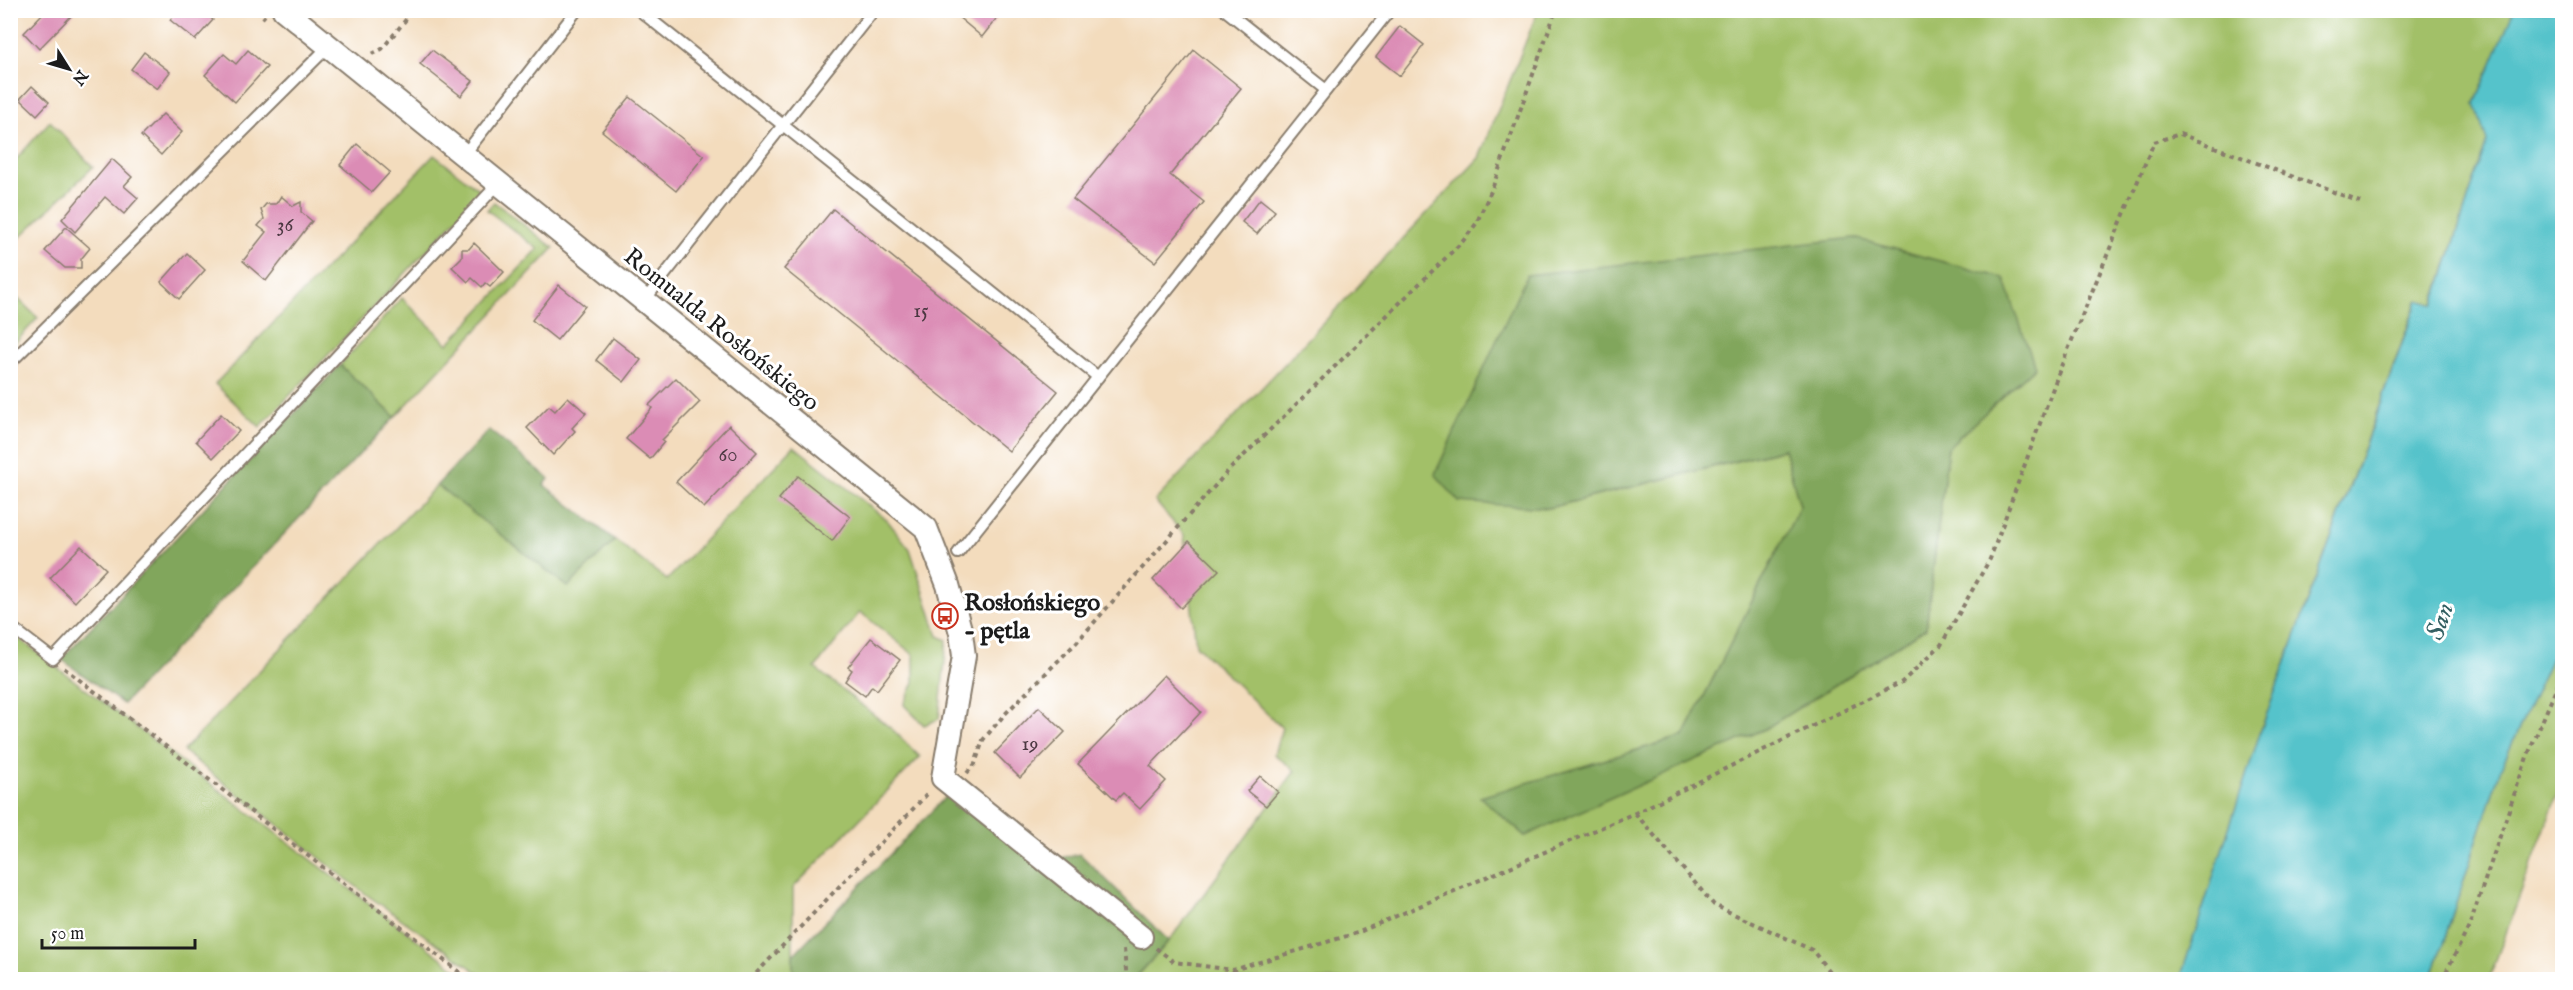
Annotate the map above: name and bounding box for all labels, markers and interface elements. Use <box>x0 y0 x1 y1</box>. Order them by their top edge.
north arrow <box>39 39 99 99</box>
text: N <box>67 64 92 88</box>
house number: 36 <box>277 212 294 239</box>
street label: Romualda Rosłońskiego <box>617 242 825 419</box>
house number: 15 <box>913 298 929 325</box>
house number: 60 <box>718 442 738 469</box>
place label: Rosłońskiego - pętla <box>964 588 1100 647</box>
water label: San <box>2419 599 2462 644</box>
bus stop icon: Rosłońskiego - pętla <box>930 601 960 631</box>
house number: 19 <box>1022 731 1039 758</box>
scale bar <box>42 912 195 950</box>
text: 50 m <box>51 923 84 946</box>

